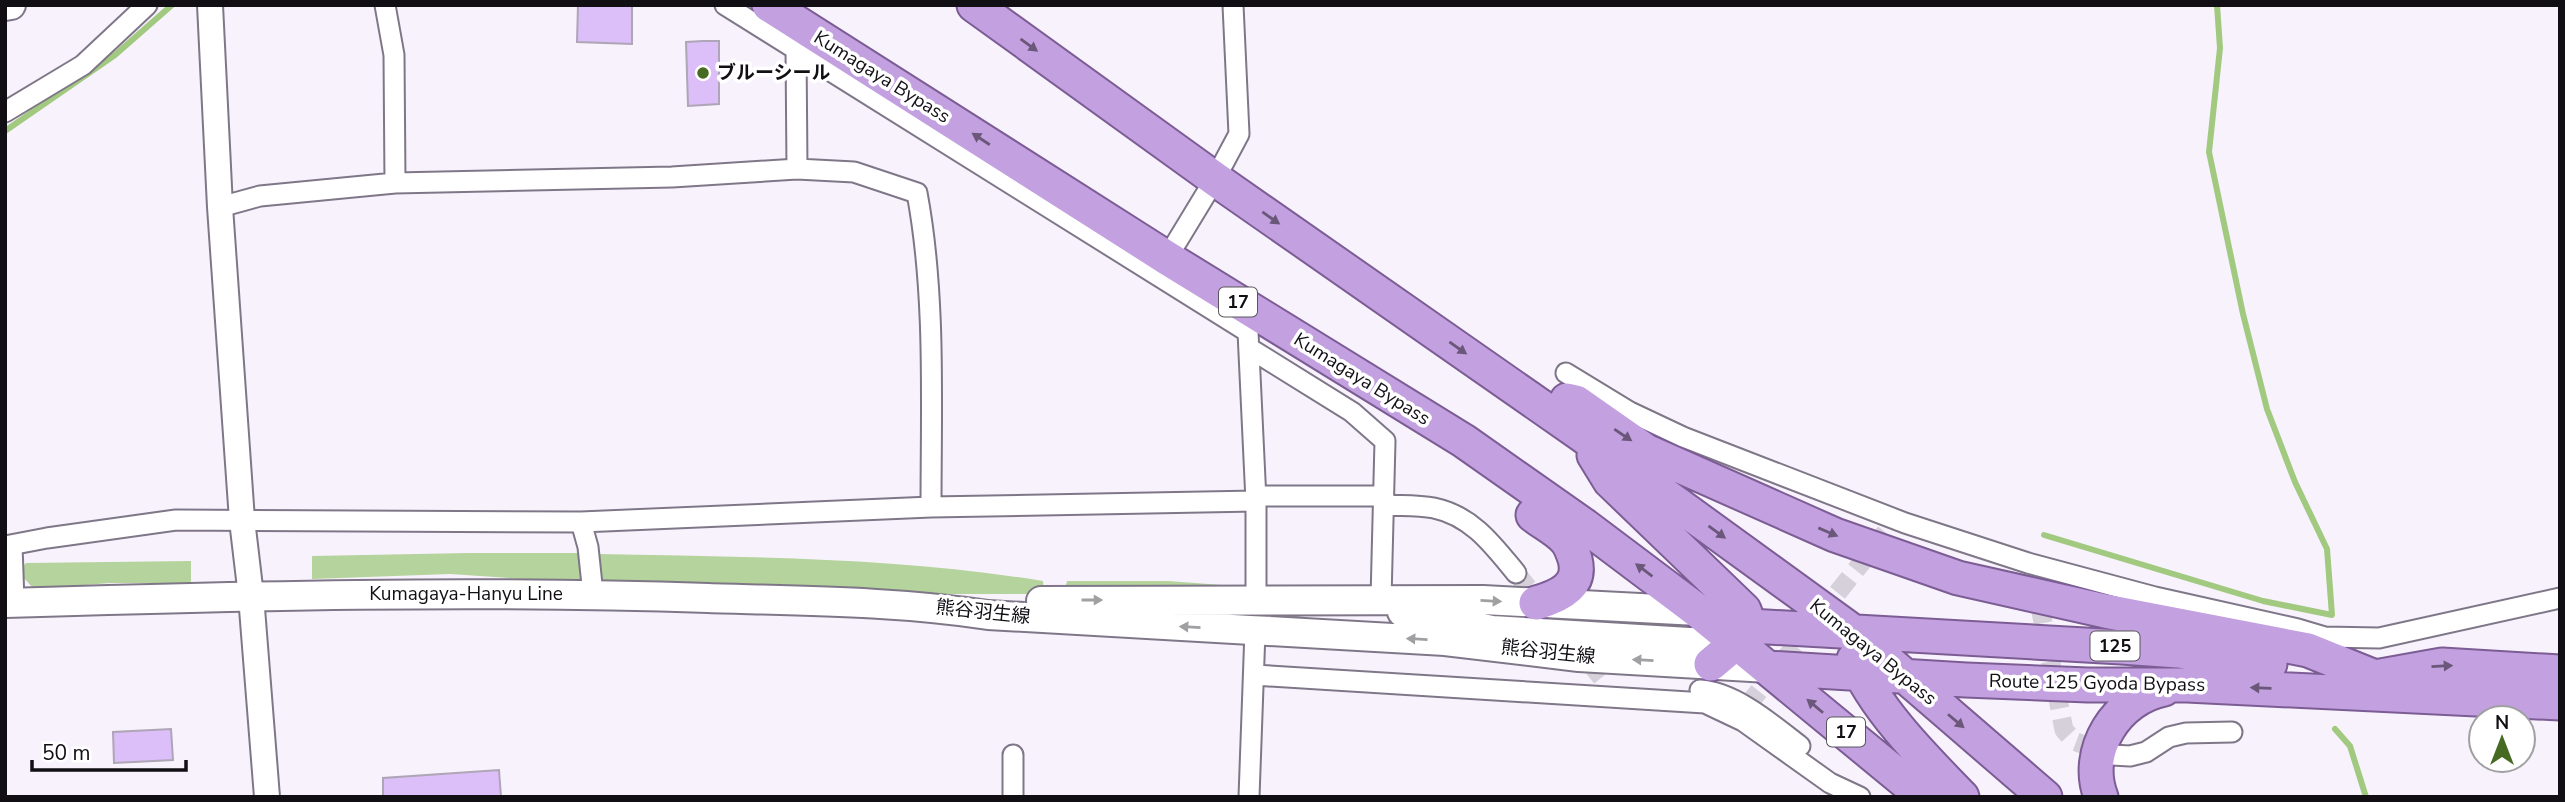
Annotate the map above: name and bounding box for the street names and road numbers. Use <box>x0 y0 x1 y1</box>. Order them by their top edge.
street label: Kumagaya Bypass <box>809 25 955 129</box>
road number: 17 <box>1219 288 1257 316</box>
street label: Kumagaya Bypass <box>1289 327 1435 431</box>
street label: Kumagaya-Hanyu Line <box>369 581 563 607</box>
street label: Kumagaya Bypass <box>1804 593 1942 711</box>
street label: 熊谷羽生線 <box>934 594 1032 630</box>
road number: 125 <box>2090 632 2140 660</box>
street label: 熊谷羽生線 <box>1499 634 1597 670</box>
street label: Route 125 Gyoda Bypass <box>1989 668 2205 698</box>
road number: 17 <box>1827 718 1865 746</box>

